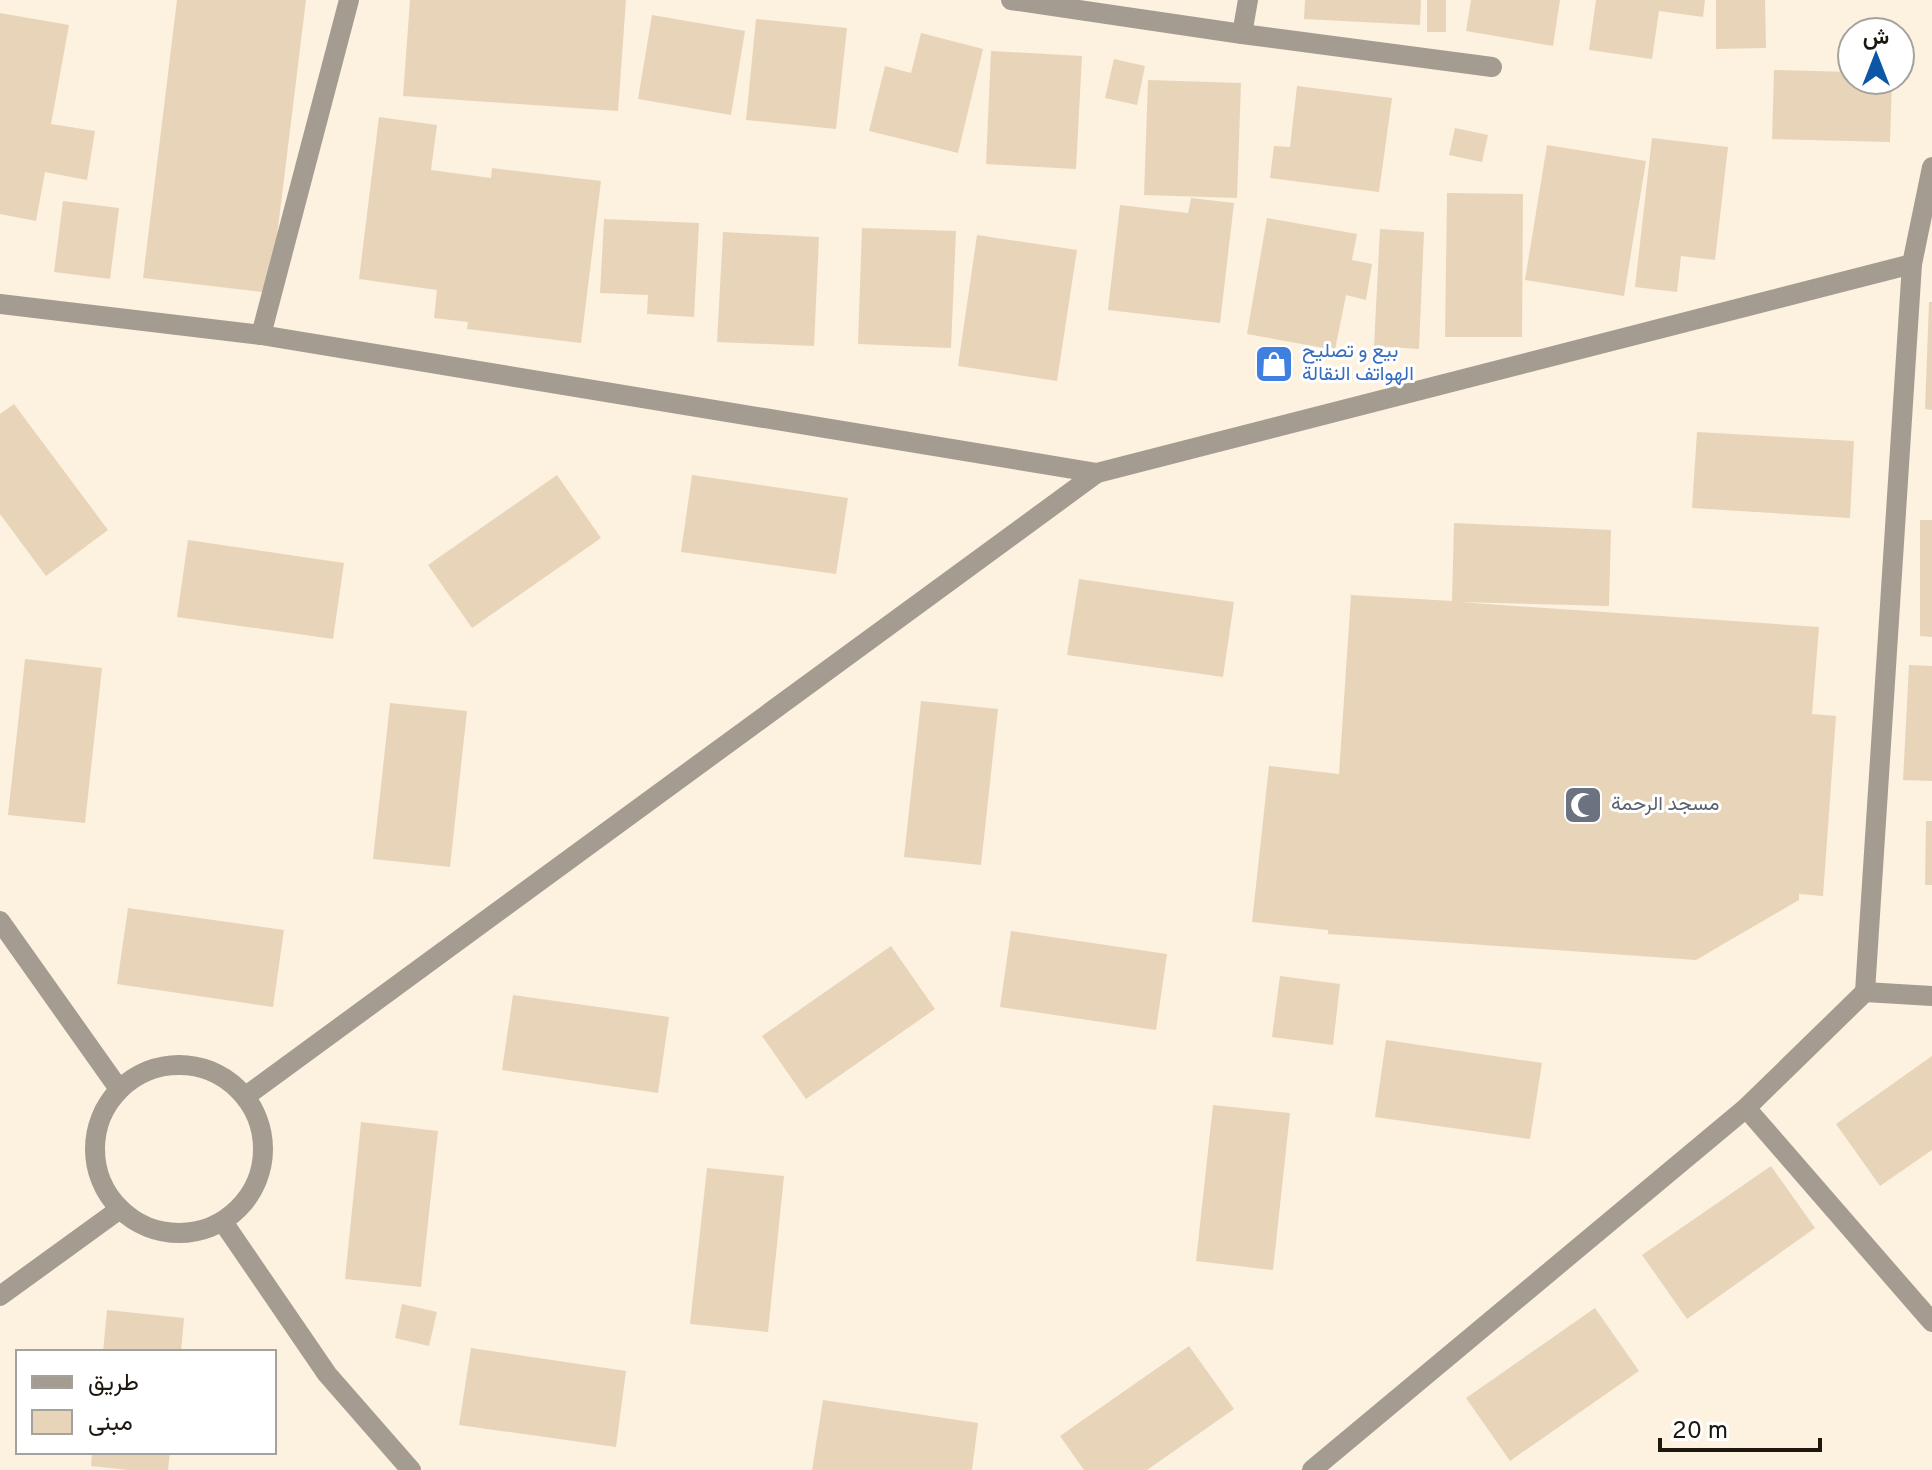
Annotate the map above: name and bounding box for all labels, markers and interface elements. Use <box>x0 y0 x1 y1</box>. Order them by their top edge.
north arrow <box>1836 16 1916 96</box>
text: ش <box>1863 25 1889 52</box>
place label: بيع و تصليح الهواتف النقالة <box>1302 339 1414 388</box>
shop icon: بيع و تصليح الهواتف النقالة <box>1253 343 1295 385</box>
mosque icon: مسجد الرحمة <box>1562 784 1604 826</box>
place label: مسجد الرحمة <box>1611 792 1719 818</box>
legend <box>16 1350 276 1454</box>
text: طريق <box>88 1369 139 1399</box>
scale bar <box>1660 1402 1820 1452</box>
text: مبنى <box>88 1409 133 1439</box>
text: 20 m <box>1672 1417 1728 1447</box>

